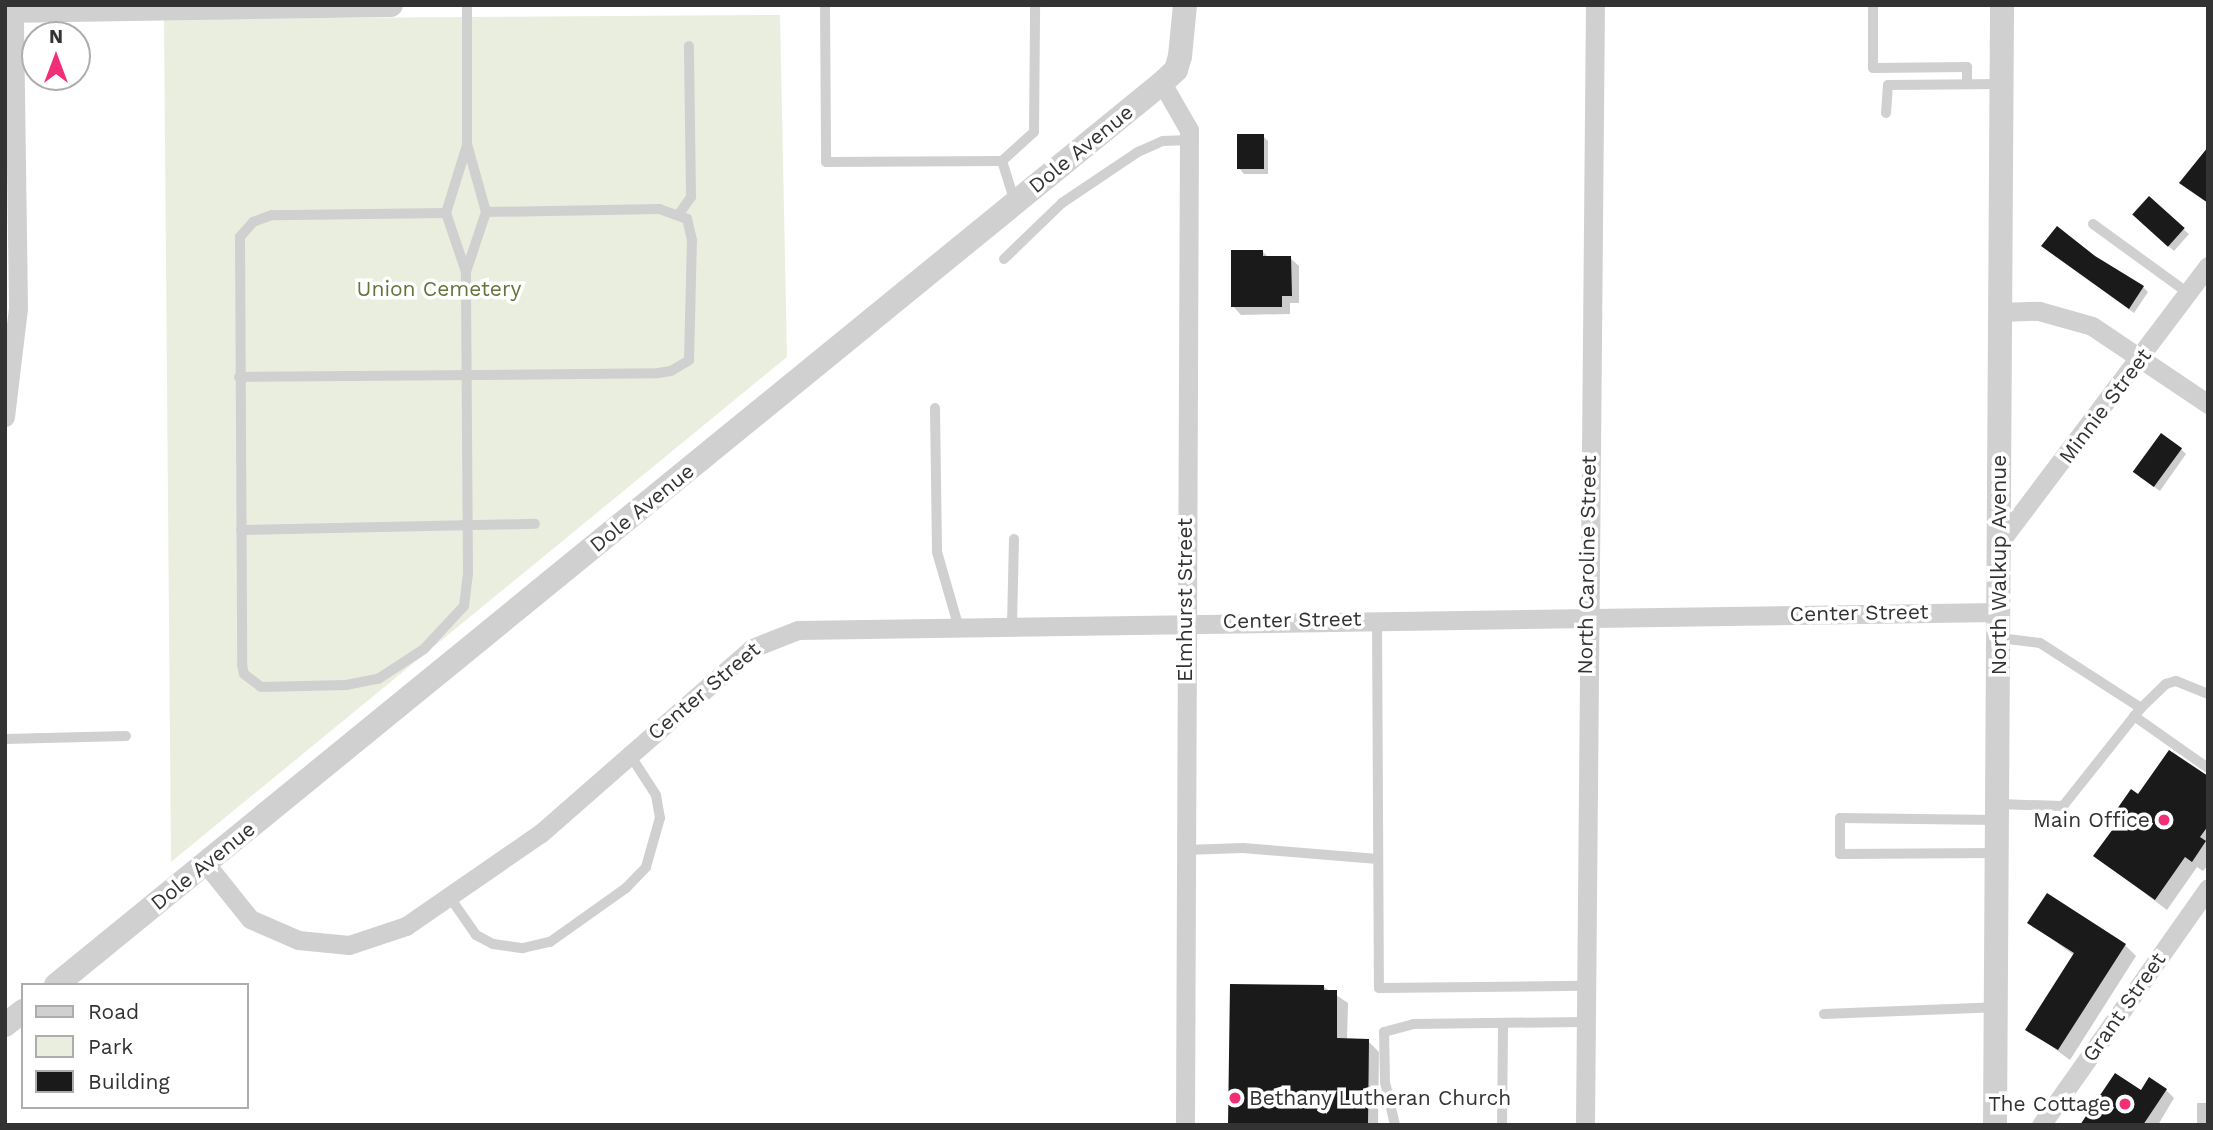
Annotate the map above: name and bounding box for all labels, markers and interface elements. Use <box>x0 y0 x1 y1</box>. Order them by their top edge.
north arrow <box>21 21 91 91</box>
text: N <box>49 25 63 48</box>
street label: Dole Avenue <box>1023 99 1139 199</box>
park label: Union Cemetery <box>357 276 521 302</box>
street label: Minnie Street <box>2054 343 2156 469</box>
street label: North Walkup Avenue <box>1986 454 2012 676</box>
street label: North Caroline Street <box>1572 455 1602 675</box>
street label: Dole Avenue <box>584 458 700 558</box>
street label: Elmhurst Street <box>1172 518 1198 682</box>
street label: Center Street <box>1789 599 1929 627</box>
street label: Center Street <box>1222 606 1362 634</box>
street label: Center Street <box>643 637 765 745</box>
place label: Main Office <box>2033 807 2150 833</box>
marker: Main Office <box>2156 812 2172 828</box>
street label: Dole Avenue <box>145 816 261 916</box>
street label: Grant Street <box>2077 948 2171 1066</box>
legend <box>21 983 248 1109</box>
text: Road <box>88 999 139 1024</box>
text: Park <box>88 1034 133 1059</box>
text: Building <box>88 1069 170 1094</box>
place label: Bethany Lutheran Church <box>1249 1085 1512 1111</box>
marker: Bethany Lutheran Church <box>1227 1090 1243 1106</box>
place label: The Cottage <box>1988 1091 2111 1117</box>
marker: The Cottage <box>2117 1096 2133 1112</box>

